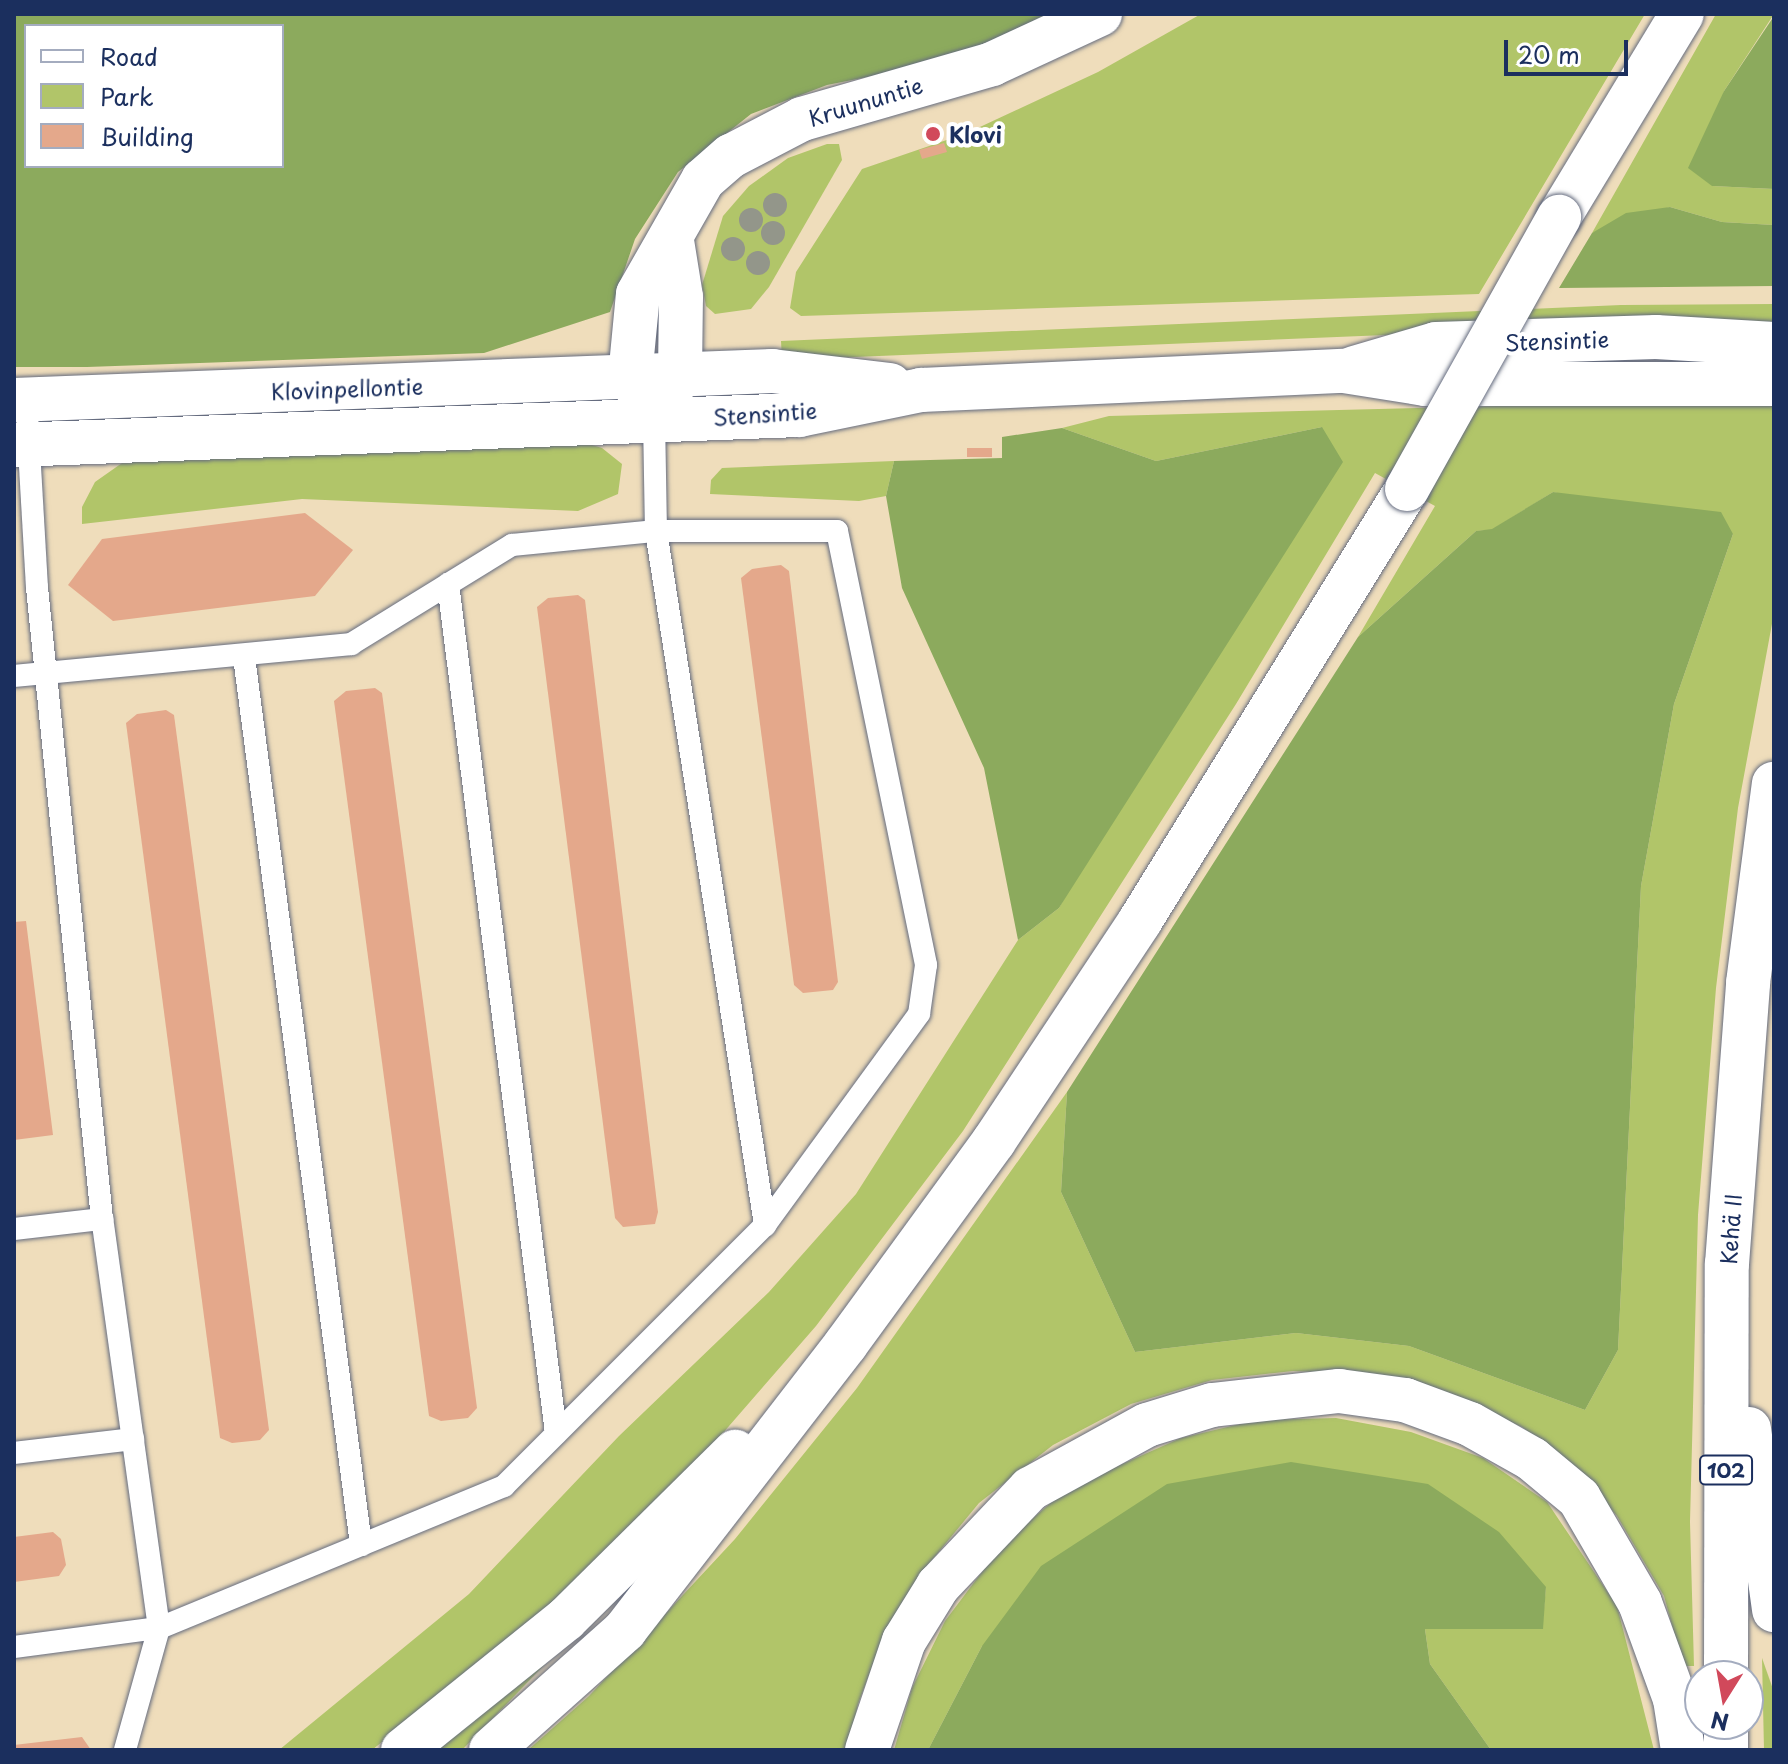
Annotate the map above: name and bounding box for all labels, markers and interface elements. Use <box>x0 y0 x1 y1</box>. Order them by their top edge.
legend <box>24 24 284 168</box>
scale bar <box>1508 24 1632 74</box>
text: 20 m <box>1518 36 1580 72</box>
text: Road <box>100 38 158 74</box>
street label: Kruununtie <box>805 71 925 131</box>
text: Park <box>100 78 154 114</box>
text: Building <box>100 118 194 154</box>
place label: Klovi <box>949 121 1002 147</box>
marker: Klovi <box>924 125 942 143</box>
street label: Stensintie <box>1504 325 1610 355</box>
street label: Klovinpellontie <box>270 372 424 404</box>
street label: Stensintie <box>712 396 818 430</box>
street label: Kehä II <box>1714 1192 1746 1266</box>
road number: 102 <box>1698 1454 1754 1486</box>
north arrow <box>1684 1660 1764 1740</box>
text: N <box>1708 1704 1731 1740</box>

